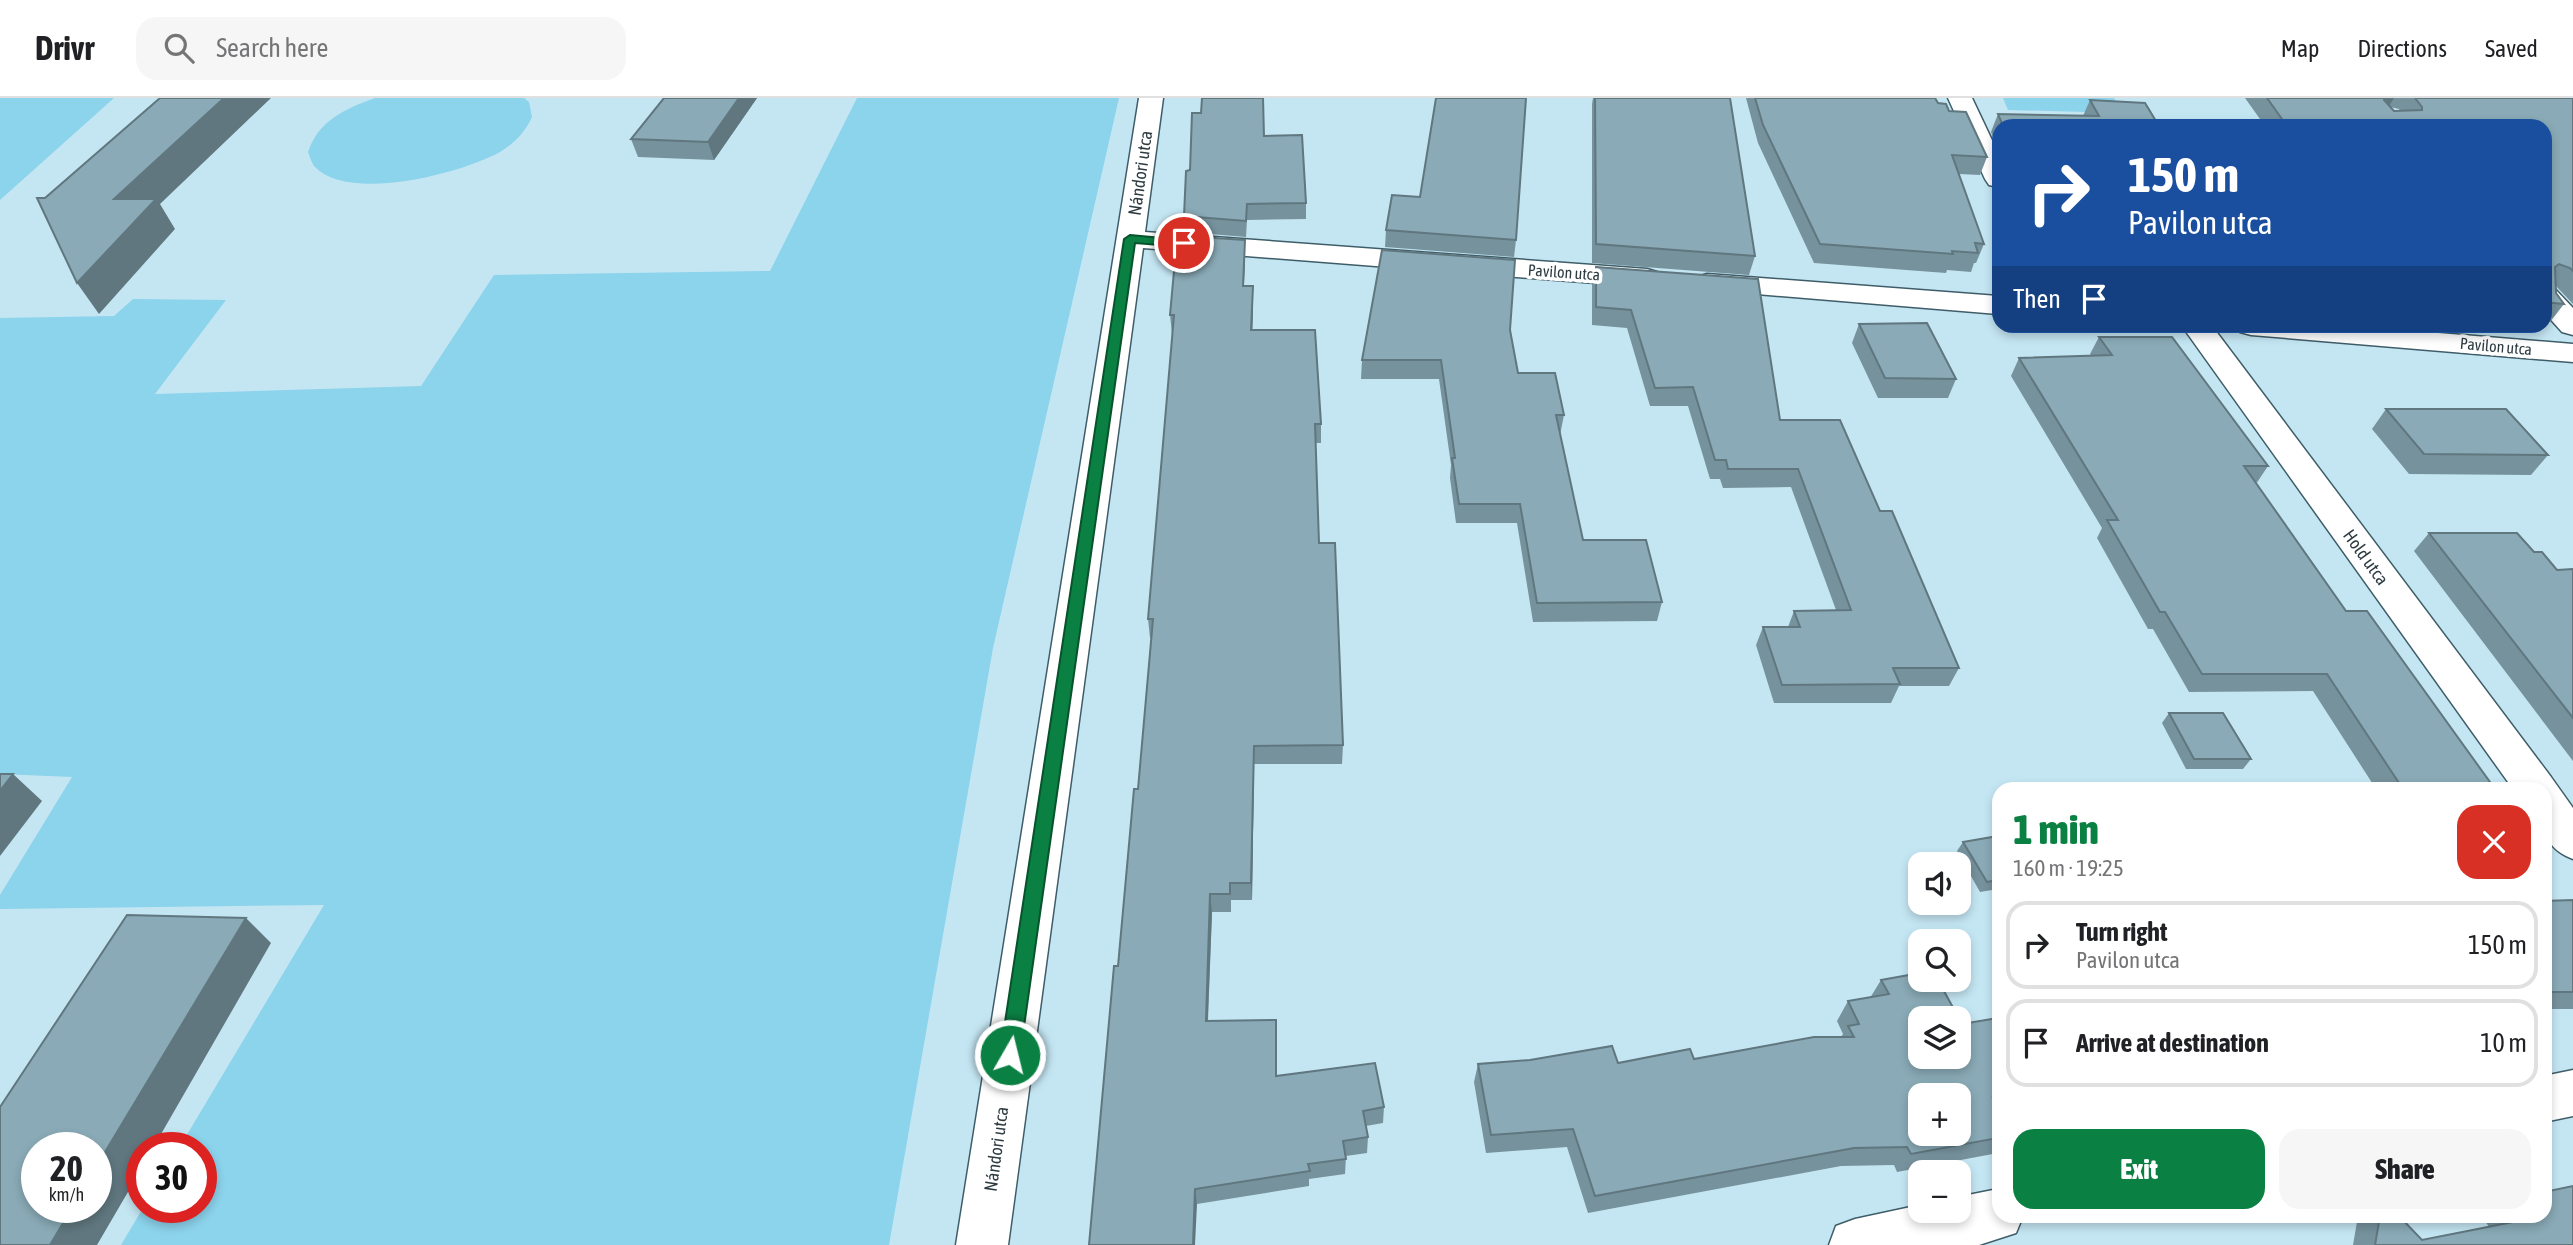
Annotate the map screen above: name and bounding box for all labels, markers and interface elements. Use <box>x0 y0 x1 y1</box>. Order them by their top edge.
search box <box>136 17 626 80</box>
text: Drivr <box>35 29 94 67</box>
icon: search <box>160 29 198 67</box>
text: Search here <box>216 33 328 63</box>
text: Map <box>2281 35 2319 62</box>
text: Directions <box>2357 35 2447 62</box>
text: Saved <box>2485 35 2538 62</box>
street label: Nándori utca <box>1124 129 1156 217</box>
text: 150 m <box>2128 146 2239 202</box>
icon: right <box>2013 147 2104 238</box>
text: Pavilon utca <box>2128 204 2273 241</box>
pin <box>1154 213 1214 273</box>
icon: arrive <box>1165 224 1203 262</box>
street label: Pavilon utca <box>1527 260 1601 284</box>
icon: arrive <box>2075 280 2113 318</box>
text: Then <box>2013 284 2061 314</box>
street label: Pavilon utca <box>2459 334 2533 358</box>
street label: Hold utca <box>2339 525 2393 589</box>
text: 1 min <box>2013 805 2099 853</box>
button: close <box>2457 805 2531 879</box>
map controls <box>1908 852 1971 1223</box>
button: sound <box>1908 852 1971 915</box>
text: 160 m · 19:25 <box>2013 855 2124 881</box>
text: Turn right <box>2076 917 2167 947</box>
icon: right <box>2017 926 2055 964</box>
button: search <box>1908 929 1971 992</box>
text: 150 m <box>2468 930 2527 960</box>
text: Pavilon utca <box>2076 947 2180 973</box>
button: layers <box>1908 1006 1971 1069</box>
position arrow <box>973 1018 1047 1092</box>
icon: arrive <box>2017 1024 2055 1062</box>
text: Arrive at destination <box>2076 1028 2269 1058</box>
text: 10 m <box>2480 1028 2527 1058</box>
button: + <box>1908 1083 1971 1146</box>
street label: Nándori utca <box>980 1105 1012 1193</box>
button: Exit <box>2013 1129 2265 1209</box>
button: Share <box>2279 1129 2531 1209</box>
speed limit sign: 30 <box>126 1132 217 1223</box>
text: 20 <box>50 1148 83 1188</box>
button: − <box>1908 1160 1971 1223</box>
text: km/h <box>49 1184 84 1205</box>

